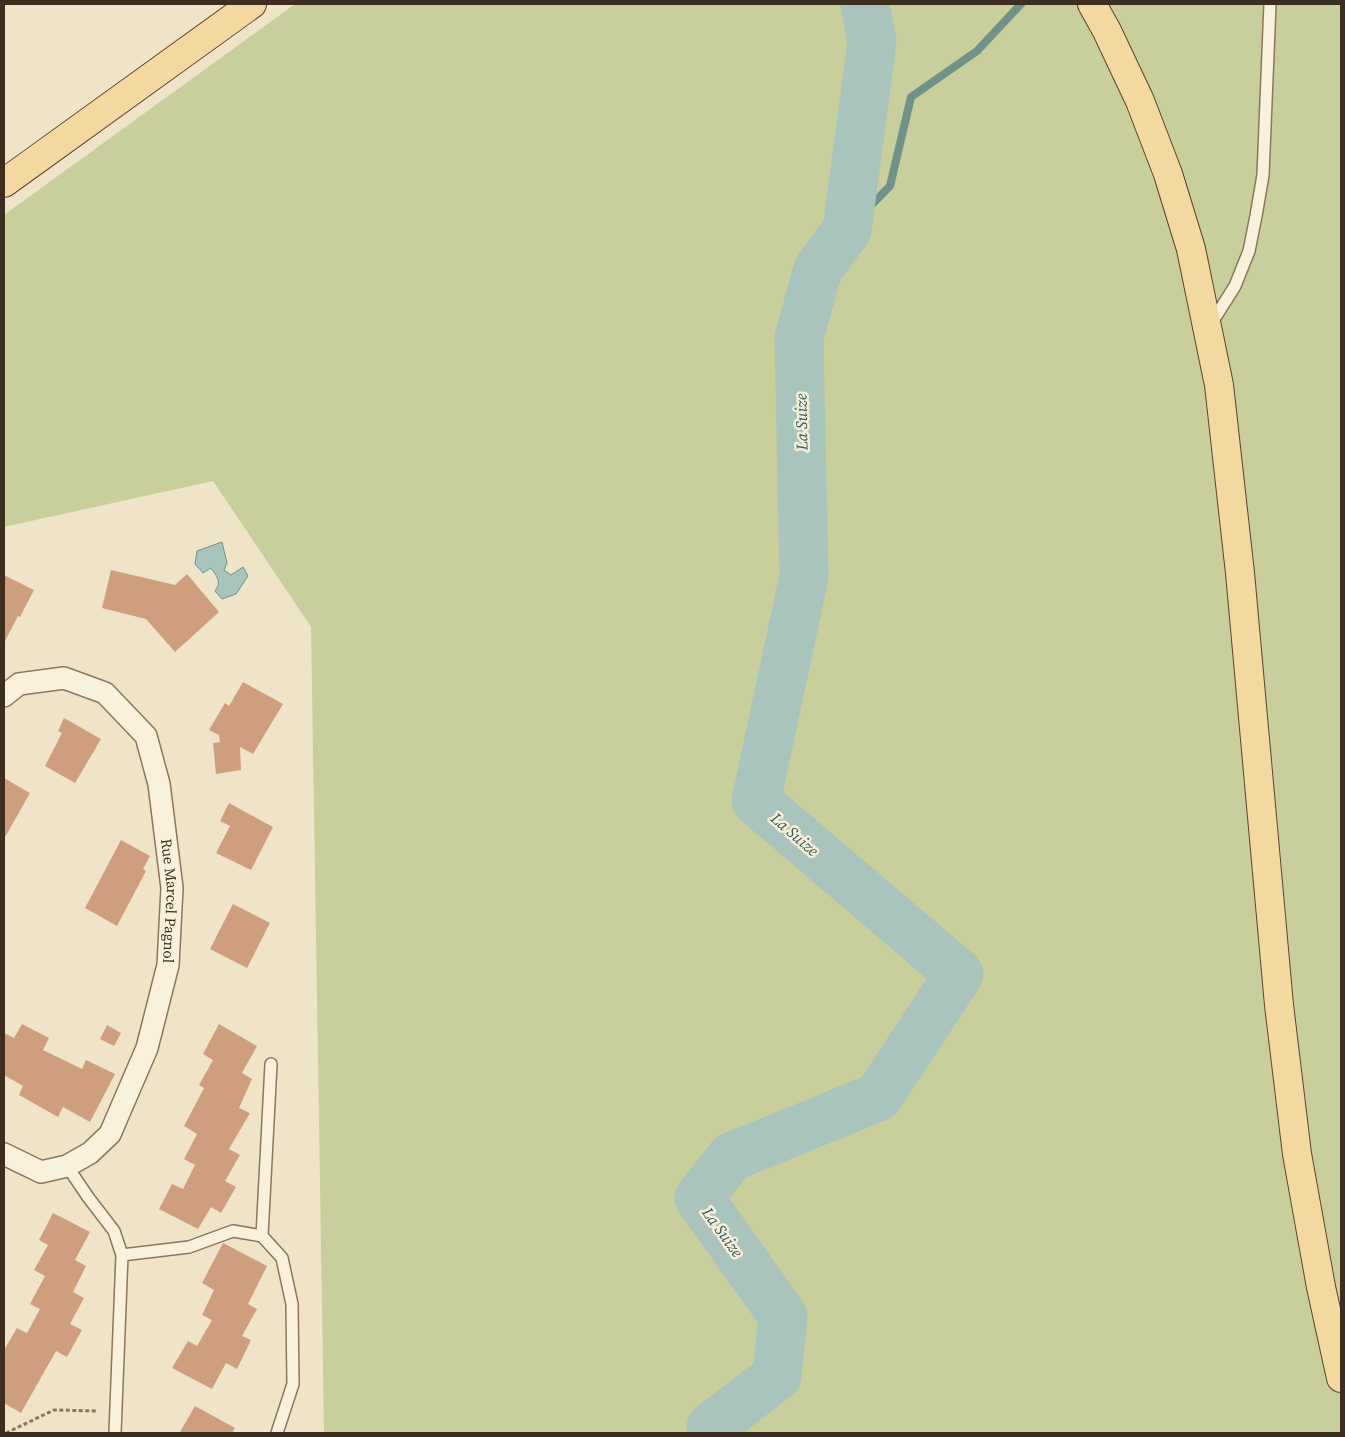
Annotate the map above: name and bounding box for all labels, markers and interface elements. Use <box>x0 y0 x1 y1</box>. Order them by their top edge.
water label: La Suize <box>789 393 813 452</box>
water label: La Suize <box>766 806 824 861</box>
street label: Rue Marcel Pagnol <box>156 837 183 964</box>
water label: La Suize <box>697 1202 749 1262</box>

